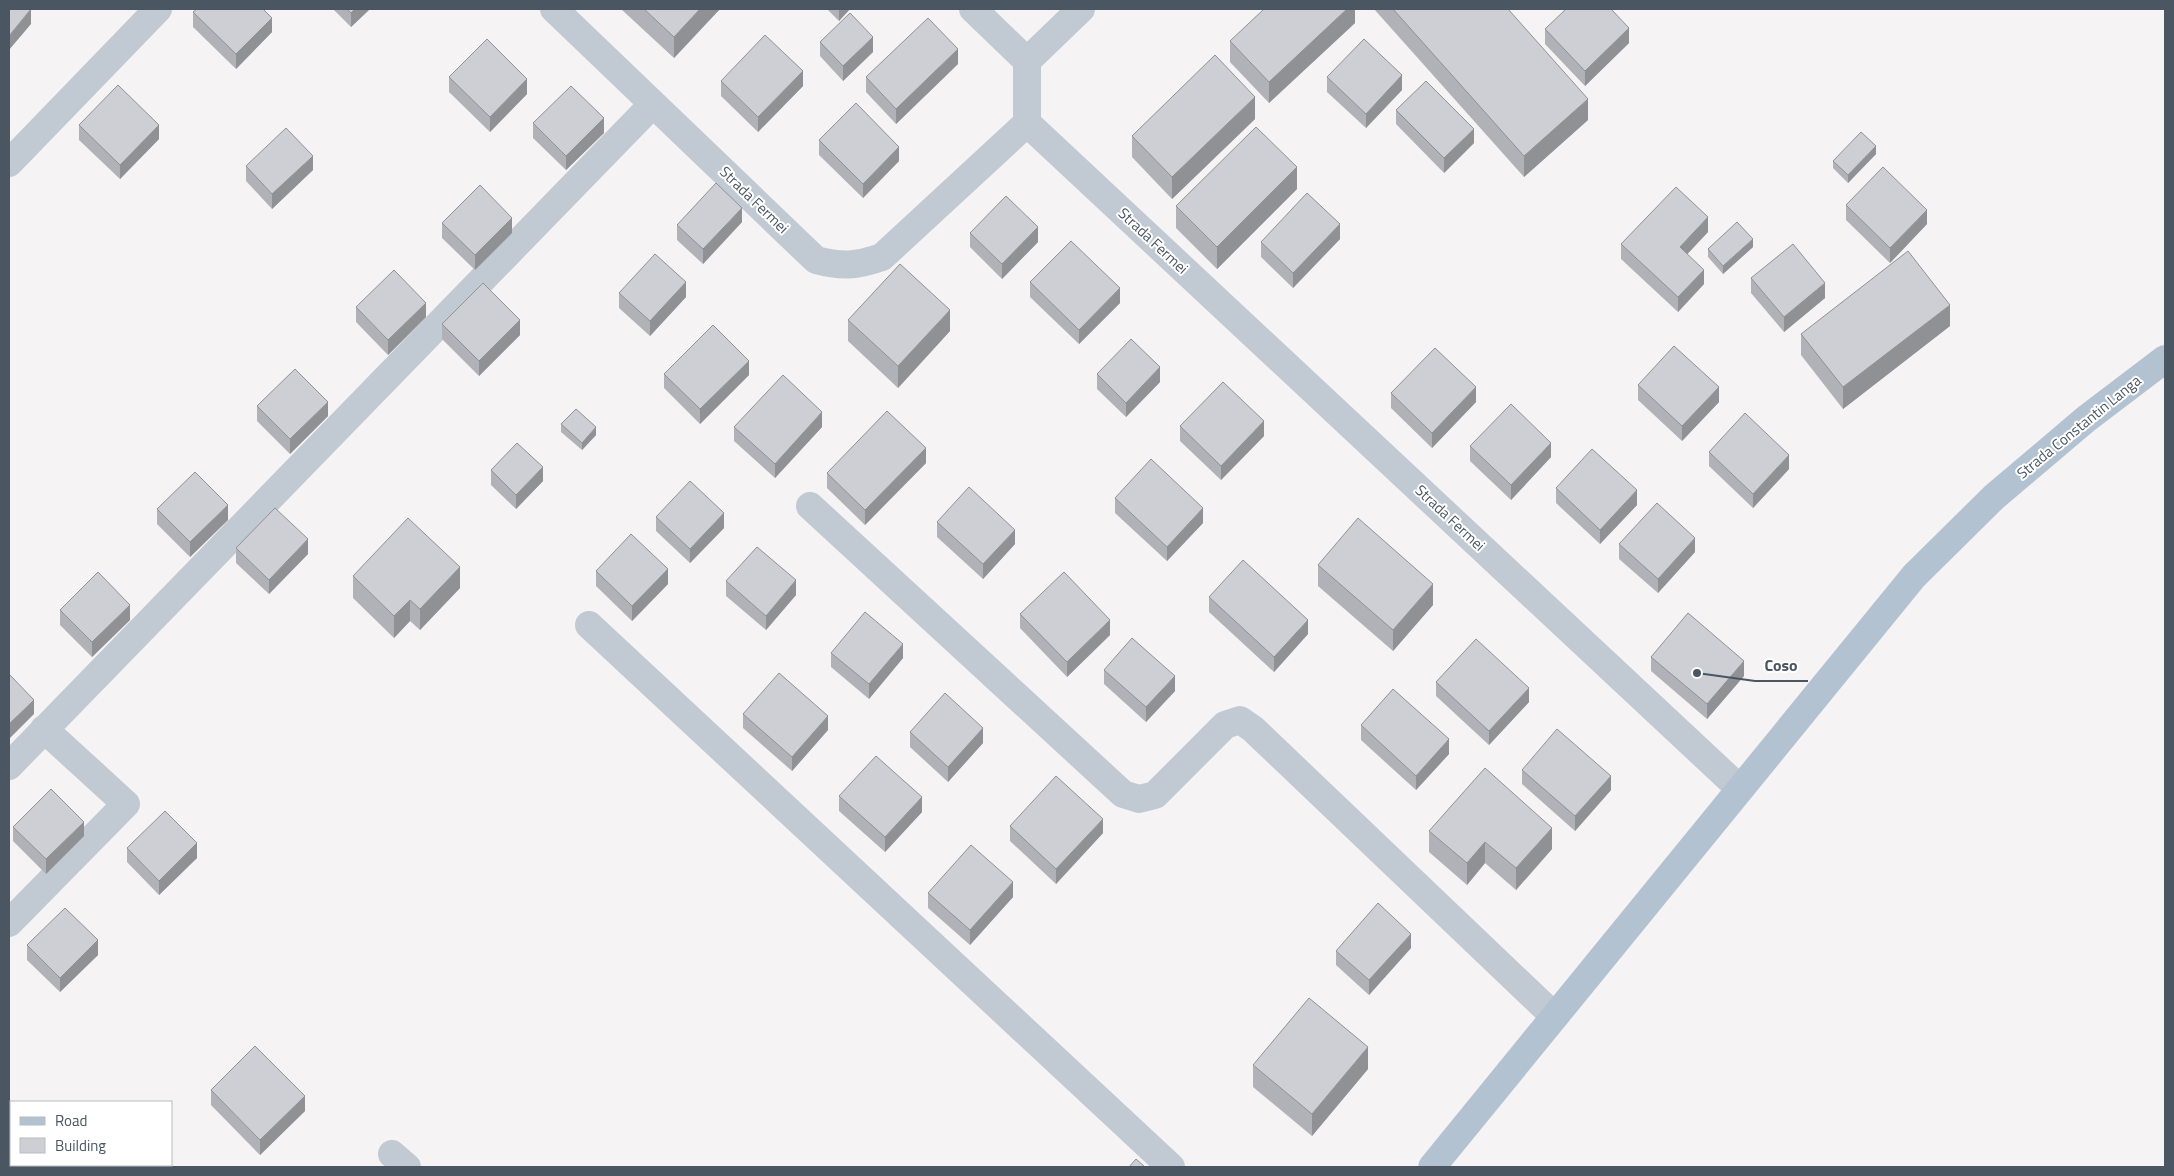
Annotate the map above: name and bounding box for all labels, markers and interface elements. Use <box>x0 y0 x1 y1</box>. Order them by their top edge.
street label: Strada Fermei <box>715 161 794 239</box>
street label: Strada Fermei <box>1113 202 1194 279</box>
street label: Strada Constantin Langa <box>2011 369 2146 484</box>
street label: Strada Fermei <box>1410 479 1491 556</box>
callout: Coso <box>1755 650 1808 681</box>
text: Coso <box>1764 653 1798 677</box>
legend <box>10 1101 172 1166</box>
text: Road <box>55 1109 87 1132</box>
text: Building <box>55 1134 106 1157</box>

